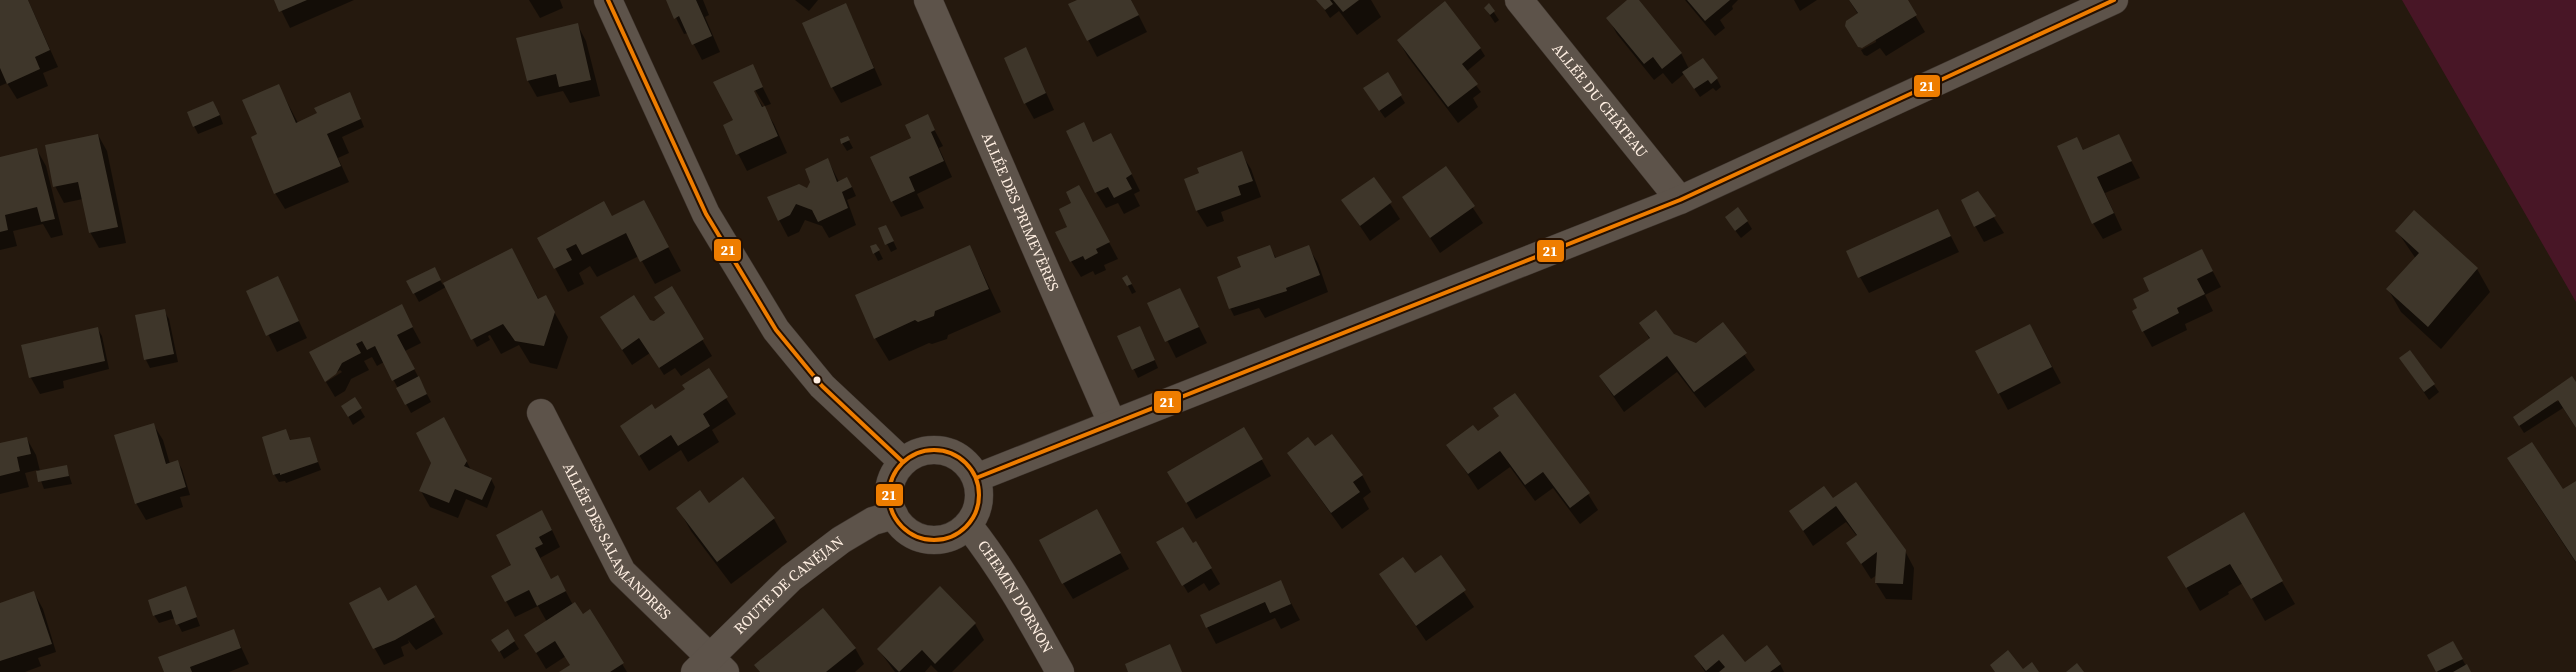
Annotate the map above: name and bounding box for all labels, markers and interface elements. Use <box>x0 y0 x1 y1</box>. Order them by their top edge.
street label: ALLÉE DU CHÂTEAU <box>1548 38 1653 162</box>
line badge: 21 <box>1913 74 1941 98</box>
text: 21 <box>1919 76 1935 96</box>
street label: ALLÉE DES PRIMEVÈRES <box>977 129 1065 295</box>
line badge: 21 <box>713 238 742 262</box>
line badge: 21 <box>1536 239 1565 263</box>
text: 21 <box>720 240 736 260</box>
text: 21 <box>1542 241 1558 261</box>
unlabelled marker <box>812 375 822 385</box>
line badge: 21 <box>1153 390 1182 414</box>
text: 21 <box>1159 392 1175 412</box>
street label: ALLÉE DES SALAMANDRES <box>558 459 676 624</box>
line badge: 21 <box>875 483 904 507</box>
text: 21 <box>881 485 897 505</box>
street label: ROUTE DE CANÉJAN <box>729 531 848 639</box>
street label: CHEMIN D'ORNON <box>973 536 1058 657</box>

